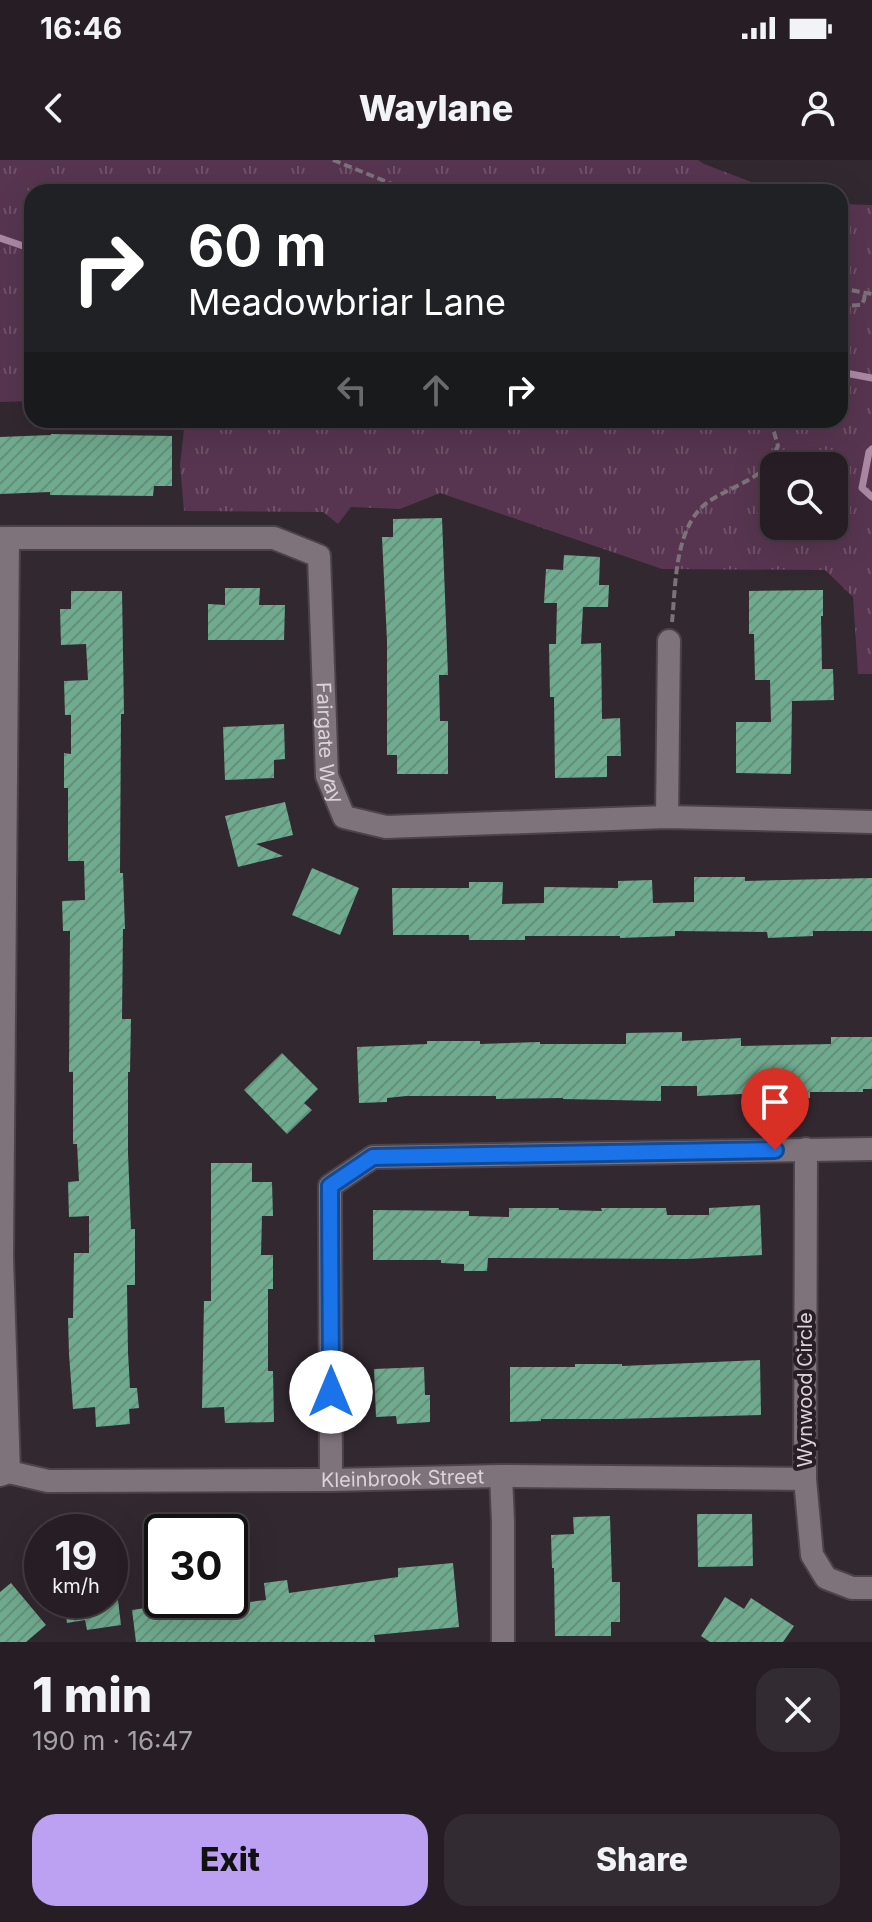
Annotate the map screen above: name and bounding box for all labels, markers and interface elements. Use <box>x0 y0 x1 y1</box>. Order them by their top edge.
text: 16:46 <box>40 10 122 46</box>
icon: back <box>32 86 76 130</box>
text: Waylane <box>359 86 513 130</box>
icon: person <box>796 86 840 130</box>
text: 60 m <box>188 212 327 280</box>
icon: right <box>56 216 160 320</box>
text: Meadowbriar Lane <box>188 280 506 324</box>
icon: left <box>330 368 374 412</box>
icon: ahead <box>414 368 458 412</box>
icon: right <box>498 368 542 412</box>
map controls <box>760 452 848 540</box>
button: search <box>760 452 848 540</box>
street label: Fairgate Way <box>312 682 349 807</box>
pin <box>741 1068 809 1150</box>
icon: arrive <box>753 1080 797 1124</box>
street label: Wynwood Circle <box>793 1312 817 1468</box>
position arrow <box>289 1350 373 1434</box>
street label: Kleinbrook Street <box>321 1464 485 1492</box>
speed limit sign: 30 <box>144 1514 248 1618</box>
text: 19 <box>54 1531 98 1580</box>
text: km/h <box>52 1574 100 1598</box>
text: 1 min <box>32 1665 152 1724</box>
button: close <box>756 1668 840 1752</box>
text: 190 m · 16:47 <box>32 1725 193 1756</box>
button: Exit <box>32 1814 428 1906</box>
button: Share <box>444 1814 840 1906</box>

